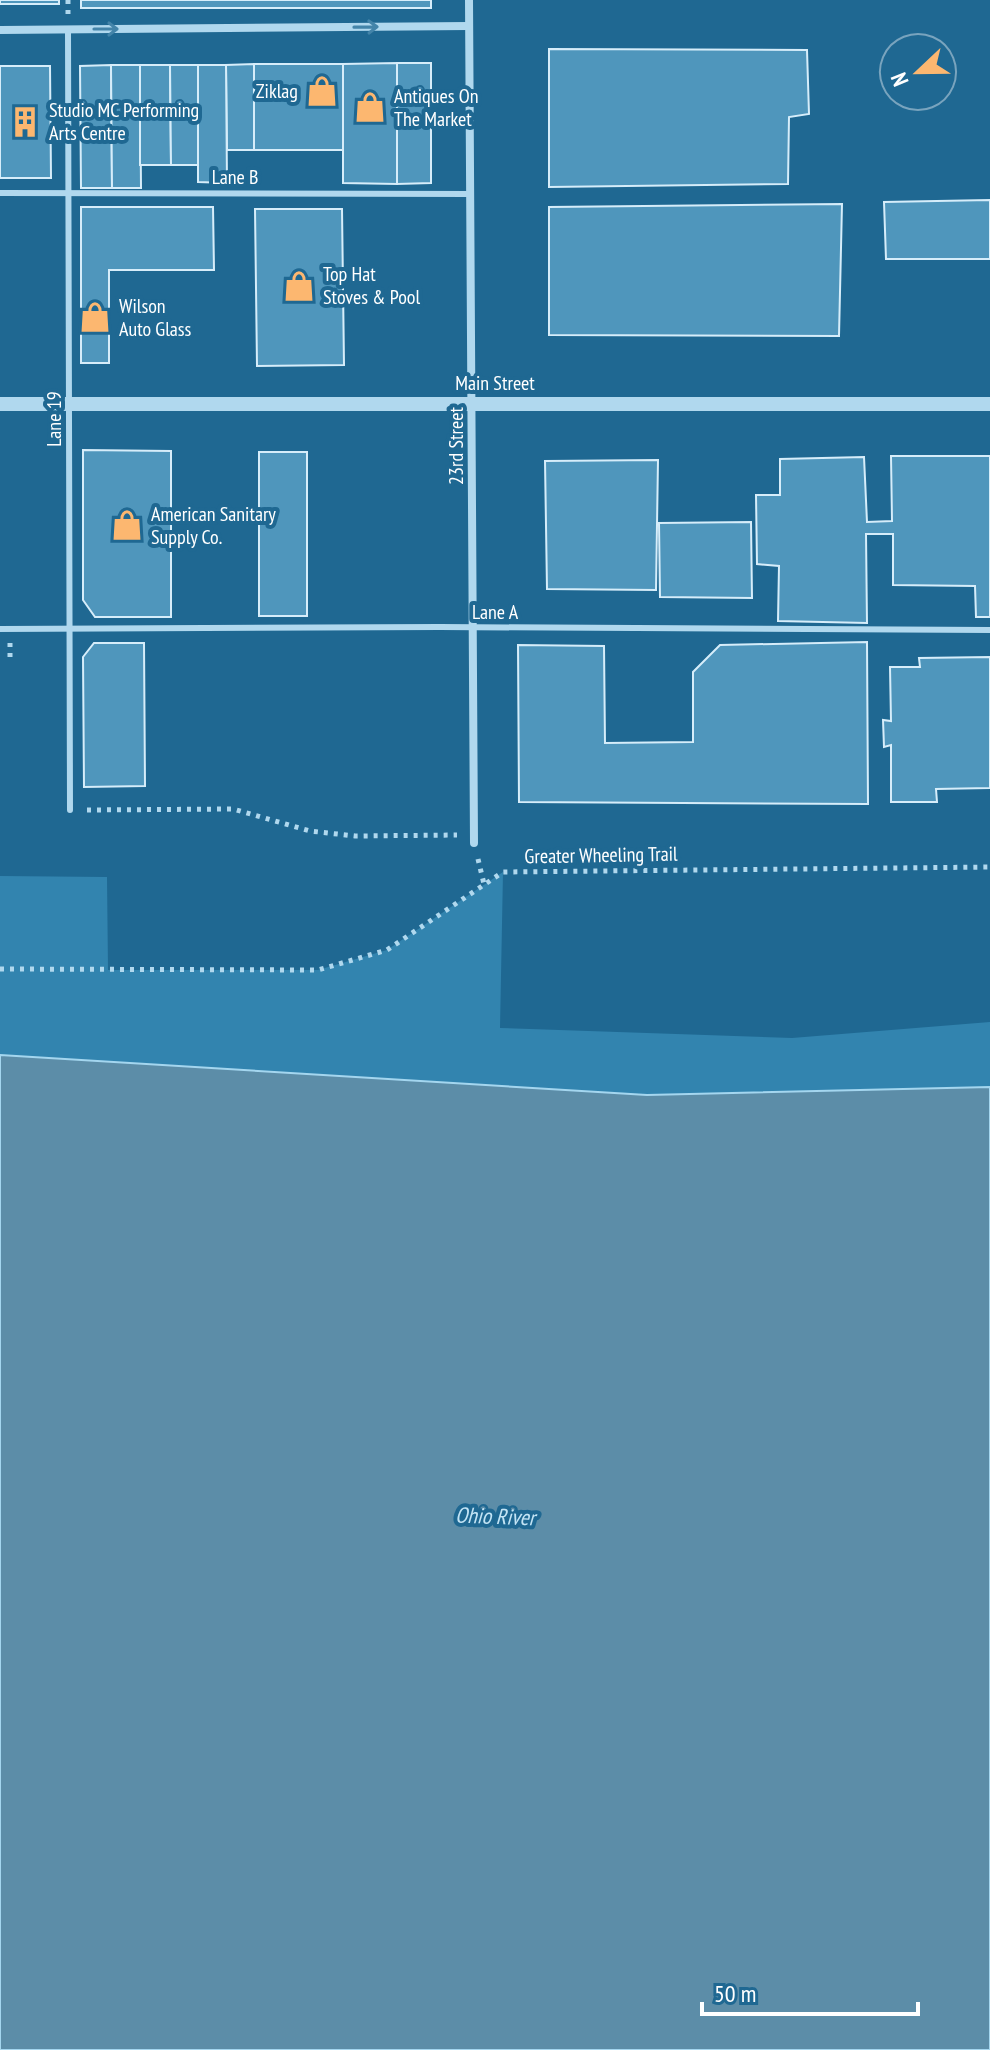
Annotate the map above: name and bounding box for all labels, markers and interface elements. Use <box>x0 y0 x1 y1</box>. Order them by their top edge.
one-way arrow <box>352 19 379 35</box>
one-way arrow <box>92 21 119 37</box>
north arrow <box>878 32 958 112</box>
text: N <box>884 69 915 90</box>
shop icon: Ziklag <box>305 74 339 108</box>
place label: Ziklag <box>256 78 298 104</box>
place label: Antiques On The Market <box>394 83 478 132</box>
shop icon: Antiques On The Market <box>353 90 387 124</box>
place label: Studio MC Performing Arts Centre <box>49 97 199 146</box>
building icon: Studio MC Performing Arts Centre <box>8 105 42 139</box>
street label: Lane B <box>212 164 258 190</box>
place label: Top Hat Stoves & Pool <box>323 261 420 310</box>
shop icon: Top Hat Stoves & Pool <box>282 269 316 303</box>
place label: Wilson Auto Glass <box>119 293 192 342</box>
shop icon: Wilson Auto Glass <box>78 300 112 334</box>
street label: Main Street <box>455 370 535 396</box>
street label: Lane 19 <box>41 391 67 447</box>
street label: 23rd Street <box>443 407 469 485</box>
place label: American Sanitary Supply Co. <box>151 501 276 550</box>
shop icon: American Sanitary Supply Co. <box>110 508 144 542</box>
street label: Lane A <box>472 599 519 625</box>
street label: Greater Wheeling Trail <box>524 841 678 869</box>
water label: Ohio River <box>455 1501 538 1531</box>
scale bar <box>702 1966 918 2016</box>
text: 50 m <box>714 1978 756 2009</box>

